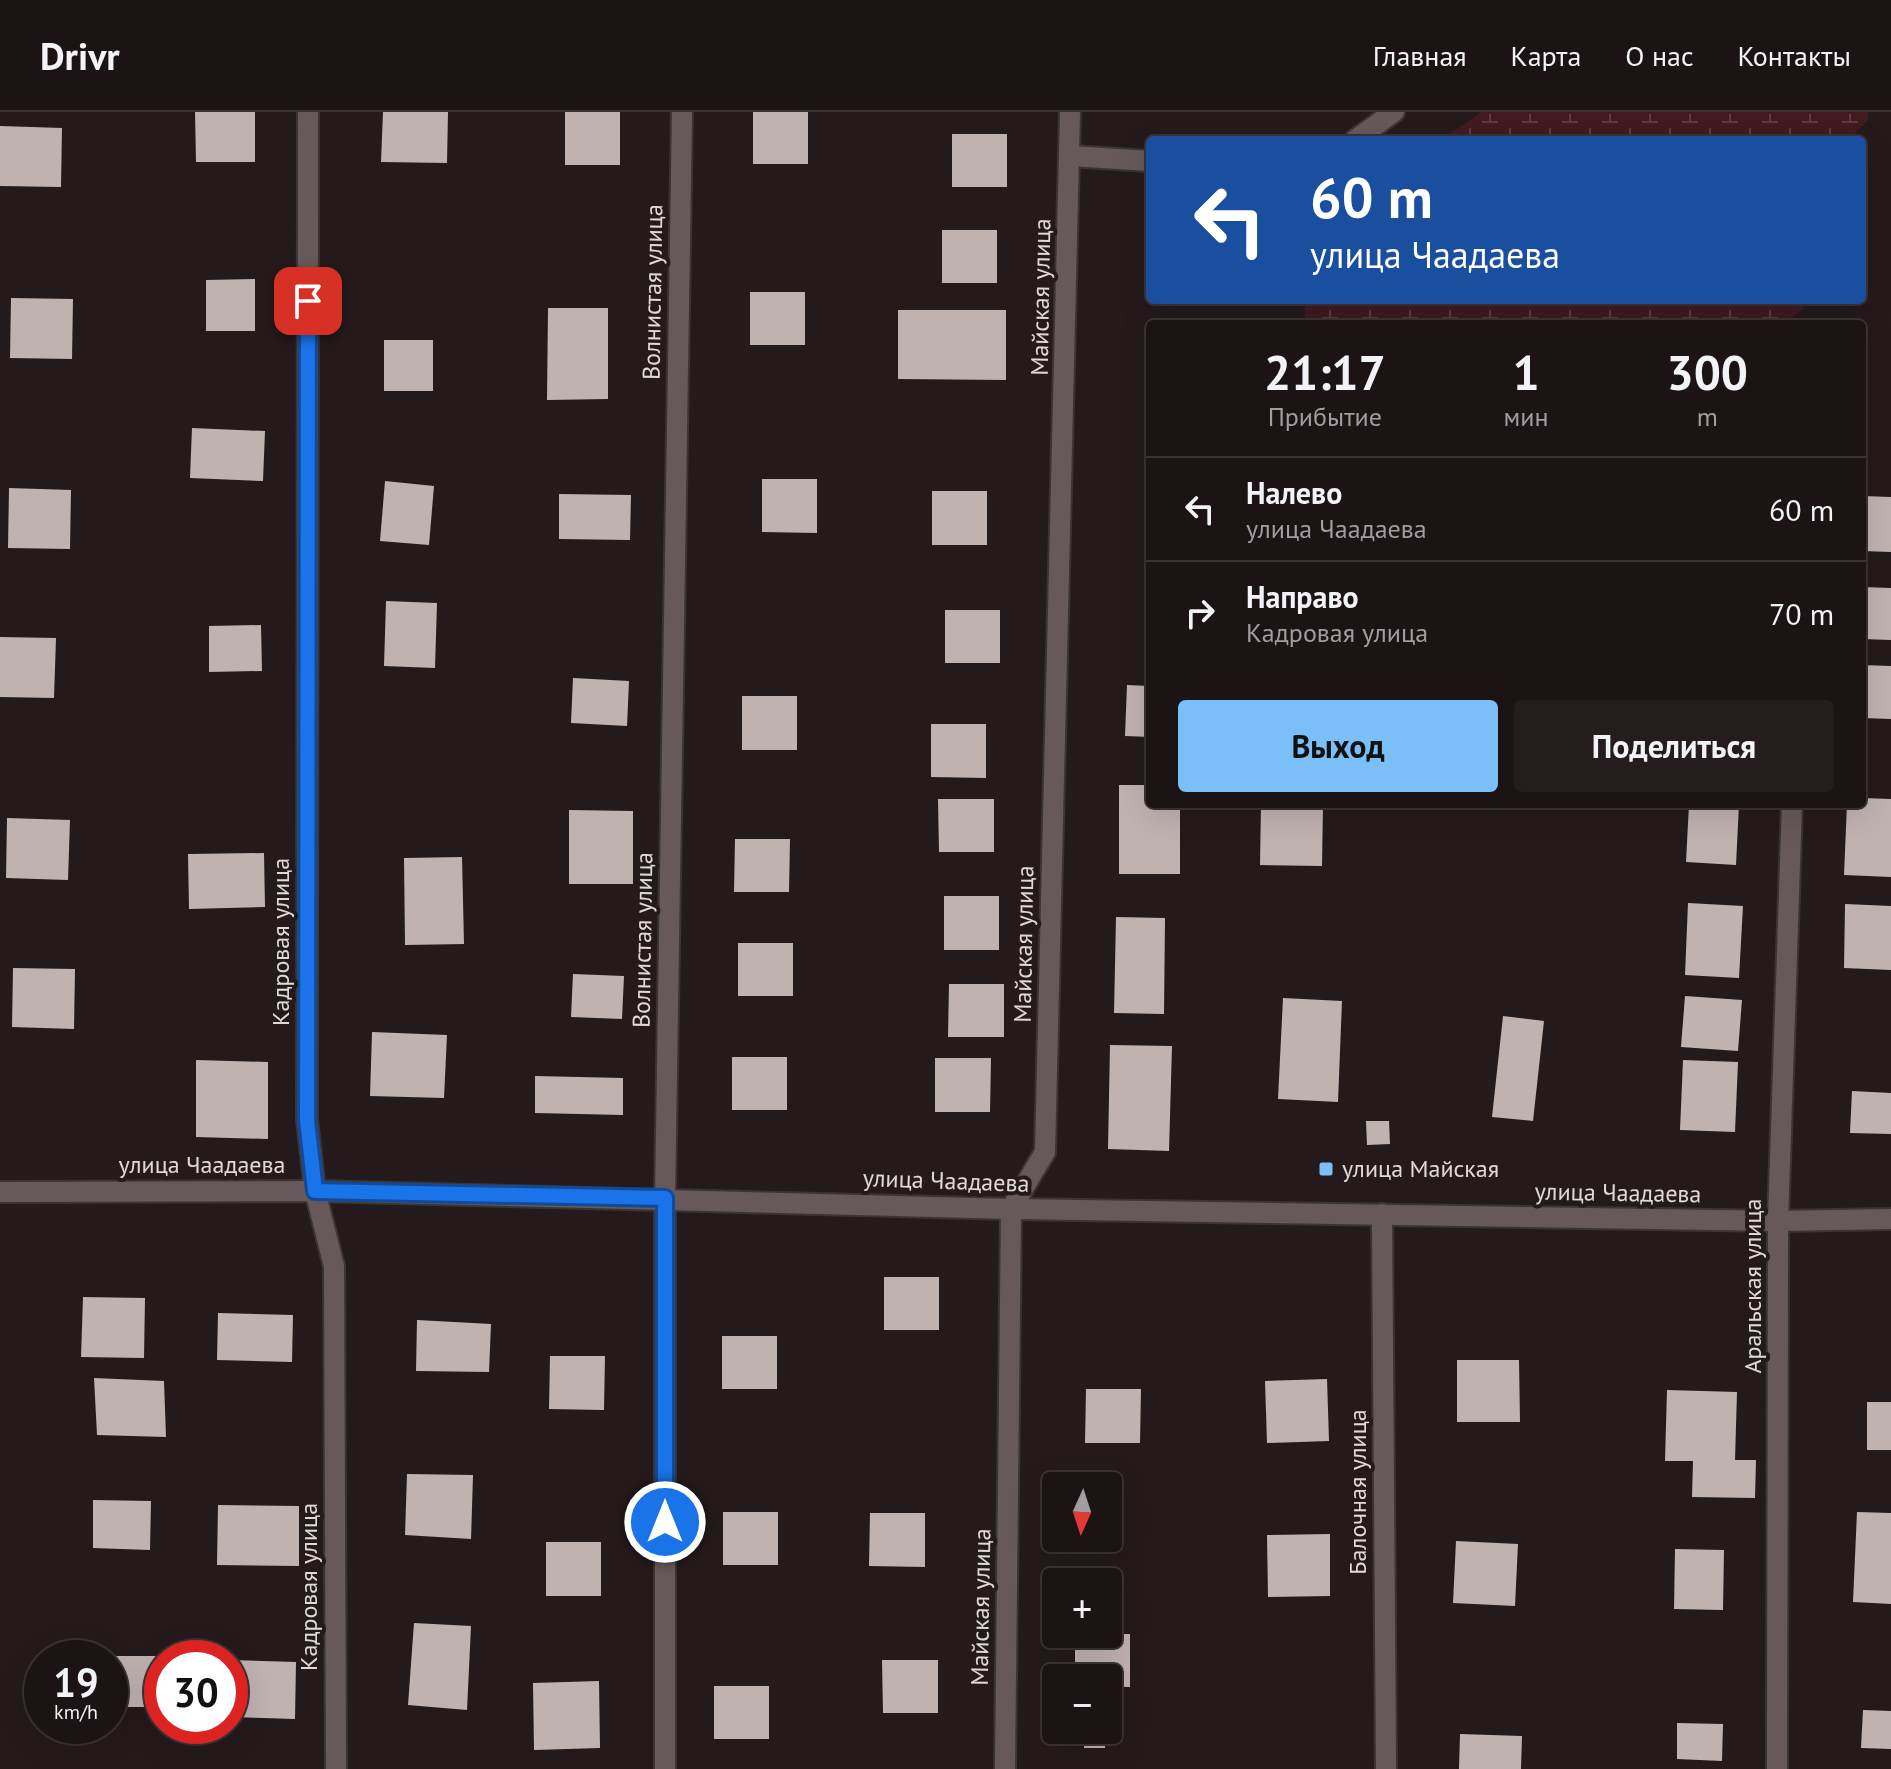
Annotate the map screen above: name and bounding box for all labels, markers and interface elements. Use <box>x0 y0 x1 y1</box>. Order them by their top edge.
text: Drivr <box>40 31 120 80</box>
text: Главная <box>1373 37 1467 74</box>
text: Карта <box>1511 37 1581 74</box>
text: О нас <box>1625 37 1694 74</box>
text: Контакты <box>1738 37 1851 74</box>
text: 60 m <box>1310 161 1433 233</box>
icon: left <box>1178 168 1282 272</box>
street label: Волнистая улица <box>635 204 670 380</box>
street label: Майская улица <box>1024 218 1057 376</box>
text: улица Чаадаева <box>1310 231 1560 278</box>
pin <box>274 267 342 335</box>
icon: arrive <box>286 279 330 323</box>
text: 21:17 <box>1264 341 1386 403</box>
text: 1 <box>1512 341 1540 403</box>
text: 300 <box>1666 341 1748 403</box>
text: Прибытие <box>1268 400 1382 433</box>
text: мин <box>1504 400 1549 433</box>
text: m <box>1697 400 1718 433</box>
text: Налево <box>1246 473 1342 512</box>
icon: left <box>1178 487 1222 531</box>
text: 60 m <box>1769 490 1834 529</box>
text: улица Чаадаева <box>1246 512 1427 545</box>
text: Направо <box>1246 577 1359 616</box>
icon: right <box>1178 591 1222 635</box>
text: 70 m <box>1769 594 1834 633</box>
text: Кадровая улица <box>1246 616 1428 649</box>
button: Выход <box>1178 700 1498 792</box>
button: Поделиться <box>1514 700 1834 792</box>
street label: Волнистая улица <box>625 852 660 1028</box>
street label: Кадровая улица <box>265 858 296 1026</box>
street label: Майская улица <box>1007 865 1040 1023</box>
street label: улица Чаадаева <box>119 1149 285 1180</box>
place label: улица Майская <box>1342 1153 1499 1184</box>
marker: улица Майская <box>1317 1160 1335 1178</box>
street label: улица Чаадаева <box>862 1162 1030 1199</box>
street label: улица Чаадаева <box>1534 1176 1702 1209</box>
street label: Аральская улица <box>1737 1199 1768 1373</box>
street label: Балочная улица <box>1342 1409 1373 1575</box>
north arrow <box>1042 1472 1122 1552</box>
map controls <box>1042 1472 1122 1744</box>
position arrow <box>623 1480 707 1564</box>
street label: Кадровая улица <box>293 1503 324 1671</box>
street label: Майская улица <box>964 1528 997 1686</box>
button: + <box>1042 1568 1122 1648</box>
speed limit sign: 30 <box>144 1640 248 1744</box>
text: 19 <box>53 1656 99 1708</box>
button: − <box>1042 1664 1122 1744</box>
text: km/h <box>54 1699 98 1725</box>

